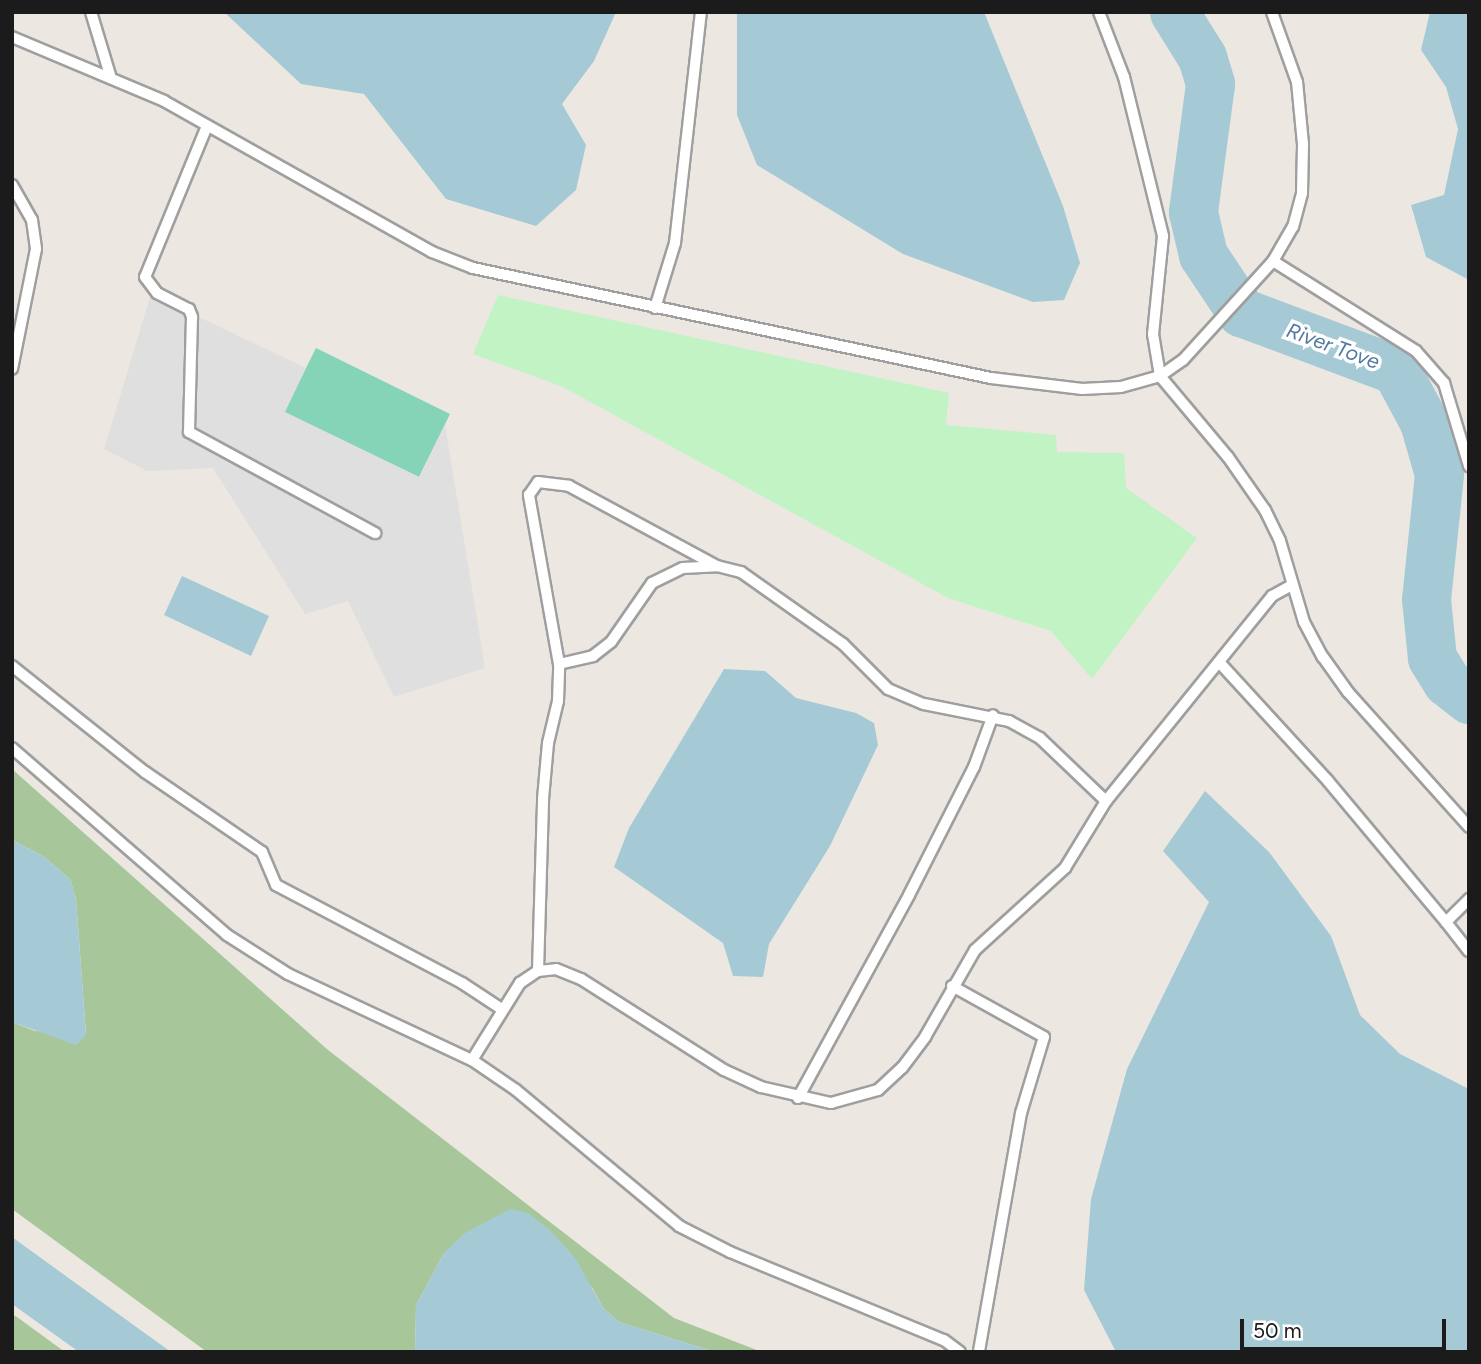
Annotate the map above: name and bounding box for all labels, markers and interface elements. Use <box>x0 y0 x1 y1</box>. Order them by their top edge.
water label: River Tove <box>1283 318 1383 374</box>
scale bar <box>1243 1304 1450 1348</box>
text: 50 m <box>1253 1318 1302 1343</box>

